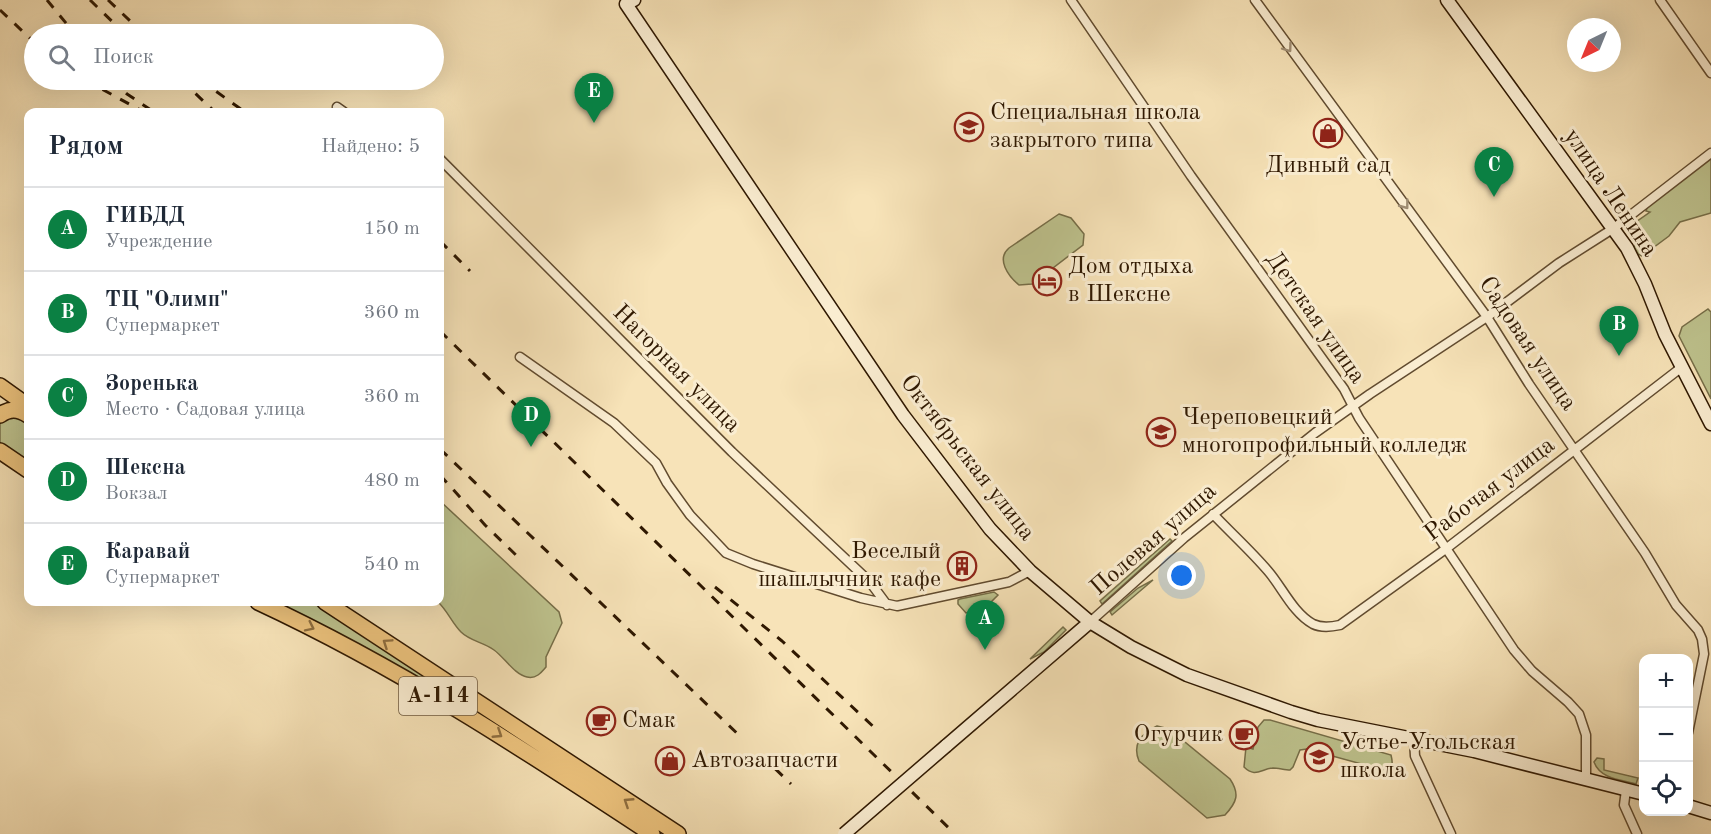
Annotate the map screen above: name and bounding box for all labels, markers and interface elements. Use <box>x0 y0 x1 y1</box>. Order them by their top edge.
north arrow <box>1567 18 1621 72</box>
search box <box>24 24 444 90</box>
icon: search <box>45 41 78 74</box>
one-way arrow <box>1281 41 1292 52</box>
text: Поиск <box>93 46 154 68</box>
pin: E <box>574 74 614 123</box>
place label: Специальная школа закрытого типа <box>990 101 1201 153</box>
school or university icon: Специальная школа закрытого типа <box>953 111 985 143</box>
shop icon: Дивный сад <box>1312 117 1344 149</box>
street label: улица Ленина <box>1558 125 1662 262</box>
text: Рядом <box>48 134 123 160</box>
text: Найдено: 5 <box>321 137 420 157</box>
pin: C <box>1474 148 1514 197</box>
place label: Дивный сад <box>1266 154 1391 178</box>
one-way arrow <box>1397 198 1408 209</box>
text: ГИБДД <box>105 205 185 227</box>
text: A <box>60 219 75 239</box>
text: 150 m <box>364 219 420 239</box>
text: Учреждение <box>105 232 213 252</box>
street label: Детская улица <box>1261 248 1369 389</box>
place label: Дом отдыха в Шекснe <box>1068 255 1194 307</box>
hotel icon: Дом отдыха в Шекснe <box>1031 265 1063 297</box>
street label: Садовая улица <box>1474 273 1581 415</box>
text: ТЦ "Олимп" <box>105 289 229 311</box>
street label: Нагорная улица <box>607 300 745 438</box>
text: B <box>60 303 75 323</box>
text: 360 m <box>364 303 420 323</box>
pin: B <box>1600 306 1638 356</box>
text: Супермаркет <box>105 316 220 336</box>
street label: Октябрьская улица <box>895 371 1039 546</box>
text: Зоренька <box>105 373 198 395</box>
text: C <box>61 387 74 407</box>
text: 360 m <box>364 387 420 407</box>
pin: D <box>512 398 550 447</box>
text: Место · Садовая улица <box>105 400 305 420</box>
place label: Череповецкий многопрофильный колледж <box>1182 406 1467 458</box>
school or university icon: Череповецкий многопрофильный колледж <box>1145 416 1177 448</box>
street label: Рабочая улица <box>1420 433 1560 547</box>
text: Шексна <box>105 457 186 479</box>
text: D <box>60 471 75 491</box>
text: 480 m <box>364 471 420 491</box>
street label: Полевая улица <box>1087 479 1222 601</box>
text: Вокзал <box>105 484 167 504</box>
place label: Веселый шашлычник кафе <box>758 540 941 592</box>
text: Каравай <box>105 541 190 563</box>
building icon: Веселый шашлычник кафе <box>946 550 978 582</box>
text: E <box>61 555 74 575</box>
text: 540 m <box>364 555 420 575</box>
your location <box>1167 561 1196 590</box>
text: Супермаркет <box>105 568 220 588</box>
pin: A <box>966 600 1004 650</box>
one-way arrow <box>304 619 315 631</box>
one-way arrow <box>383 639 394 650</box>
map controls <box>1639 654 1693 816</box>
button: + <box>1639 654 1693 708</box>
road number: А-114 <box>399 677 477 715</box>
cafe icon: Смак <box>585 705 617 737</box>
button: − <box>1639 708 1693 762</box>
place label: Смак <box>622 709 676 733</box>
cafe icon: Огурчик <box>1228 719 1260 751</box>
place label: Огурчик <box>1134 723 1223 747</box>
one-way arrow <box>491 727 502 738</box>
place label: Устье-Угольская школа <box>1340 731 1516 783</box>
school or university icon: Устье-Угольская школа <box>1303 741 1335 773</box>
shop icon: Автозапчасти <box>654 745 686 777</box>
place label: Автозапчасти <box>691 749 838 773</box>
button: locate <box>1639 762 1693 816</box>
one-way arrow <box>624 798 635 809</box>

